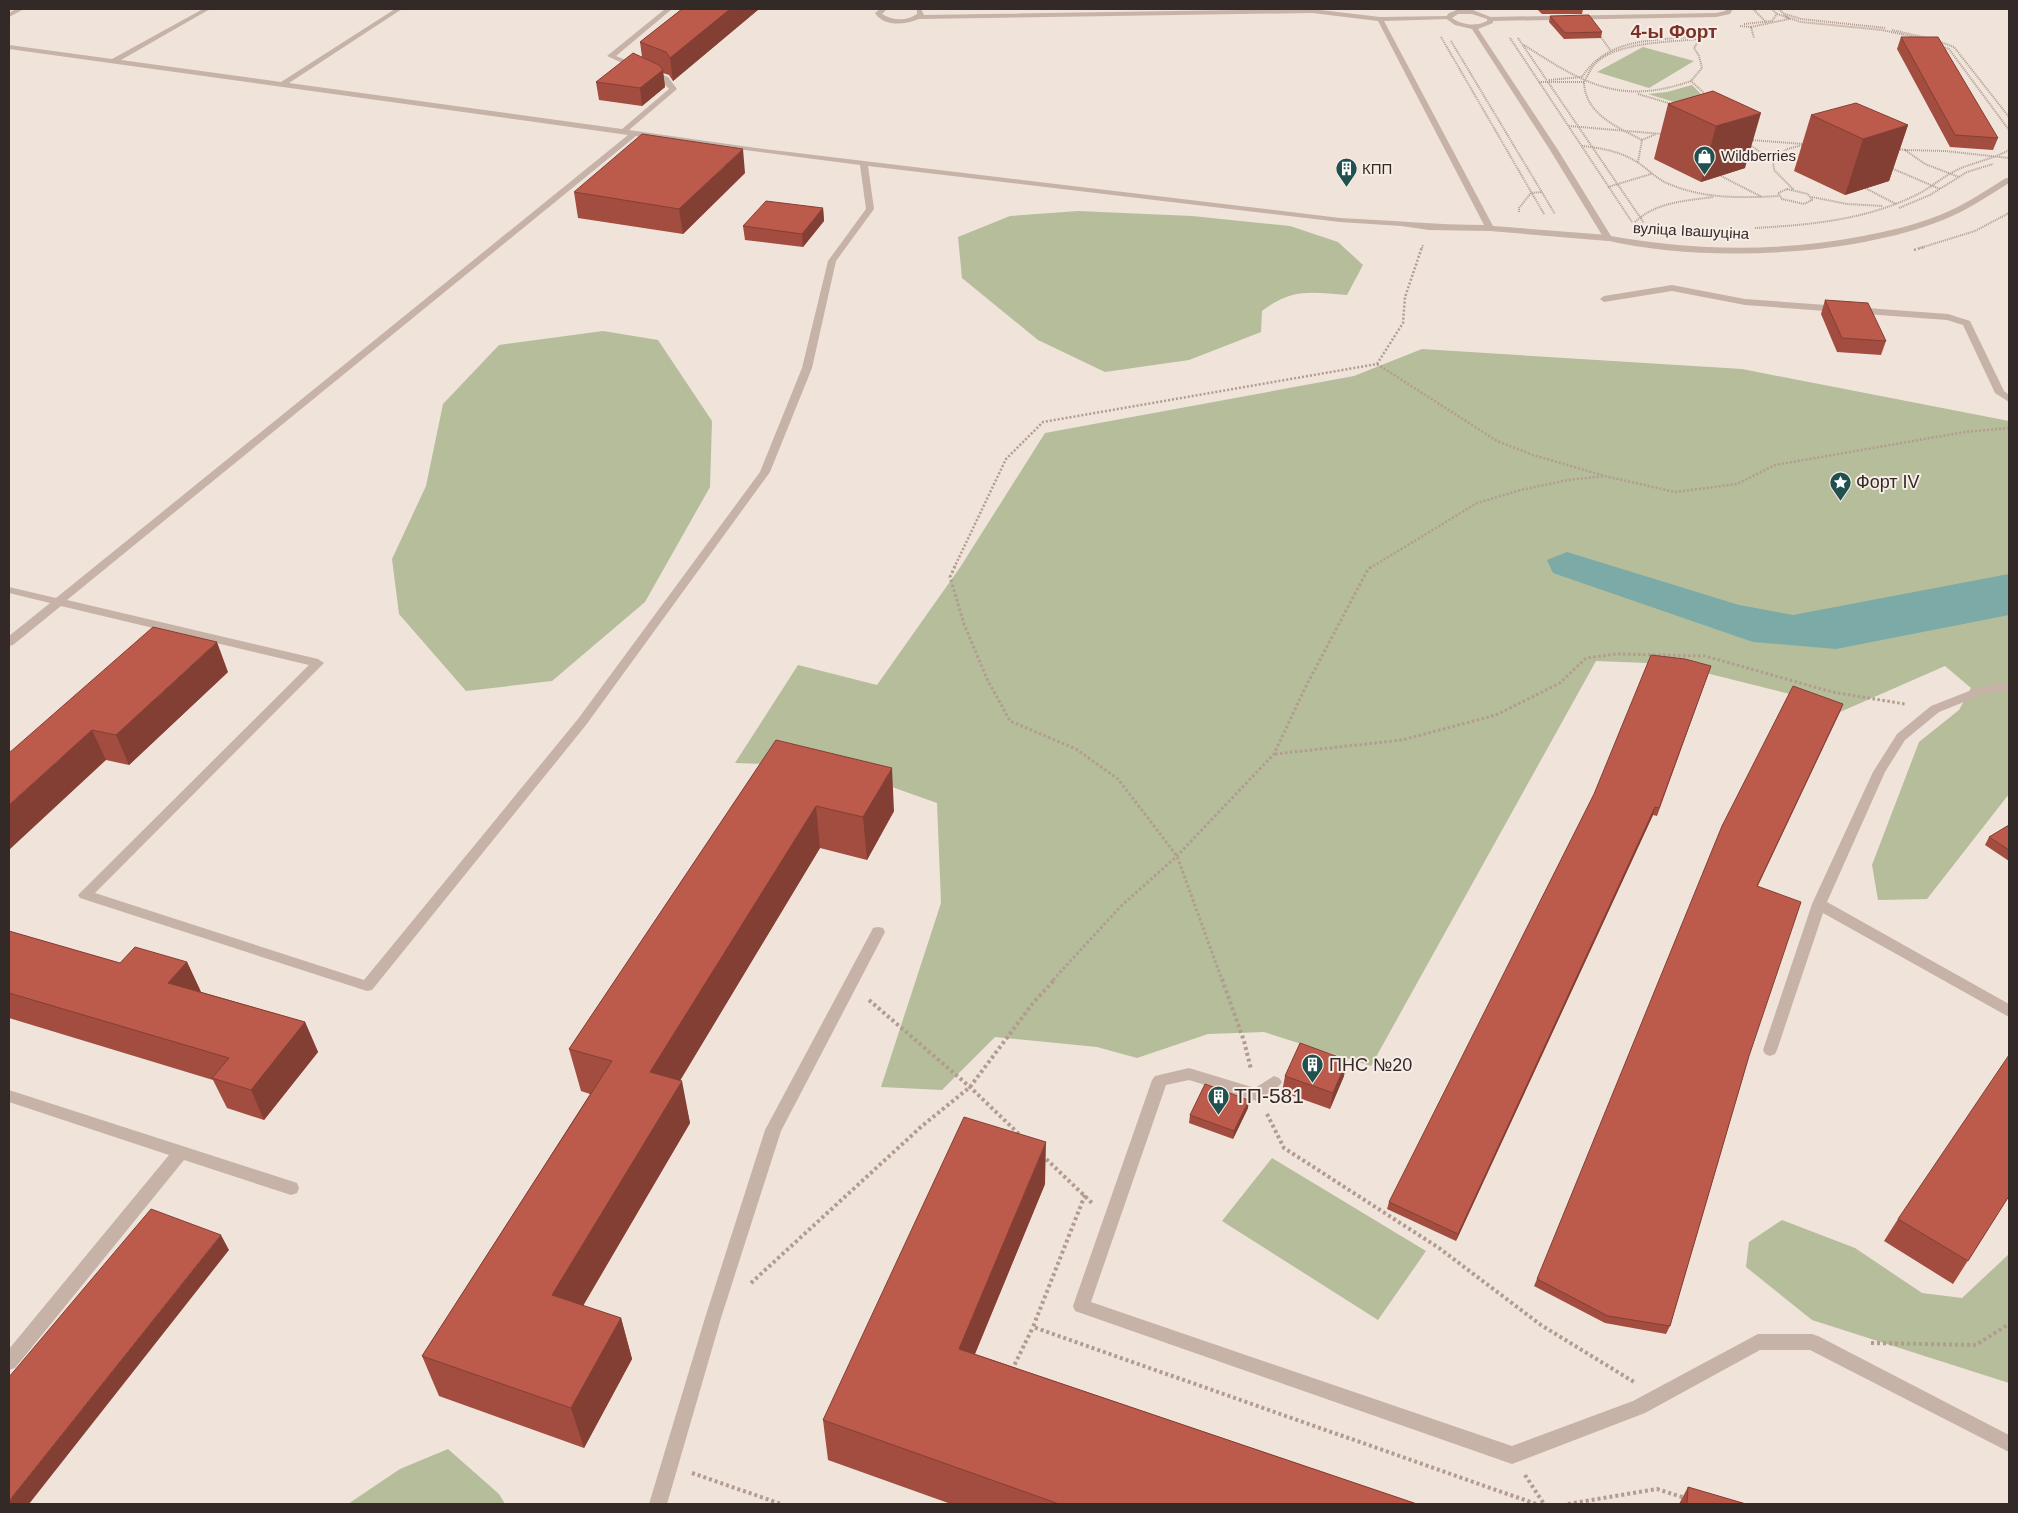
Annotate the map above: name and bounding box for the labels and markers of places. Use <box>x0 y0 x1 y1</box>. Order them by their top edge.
shop icon: Wildberries <box>1693 144 1717 175</box>
place label: Wildberries <box>1721 147 1796 164</box>
building icon: КПП <box>1334 157 1358 188</box>
place label: КПП <box>1362 160 1392 177</box>
place icon: Форт IV <box>1828 470 1852 501</box>
place label: Форт IV <box>1856 472 1920 492</box>
building icon: ПНС №20 <box>1301 1053 1325 1084</box>
place label: ПНС №20 <box>1329 1055 1412 1075</box>
building icon: ТП-581 <box>1206 1084 1230 1115</box>
place label: ТП-581 <box>1234 1084 1304 1107</box>

